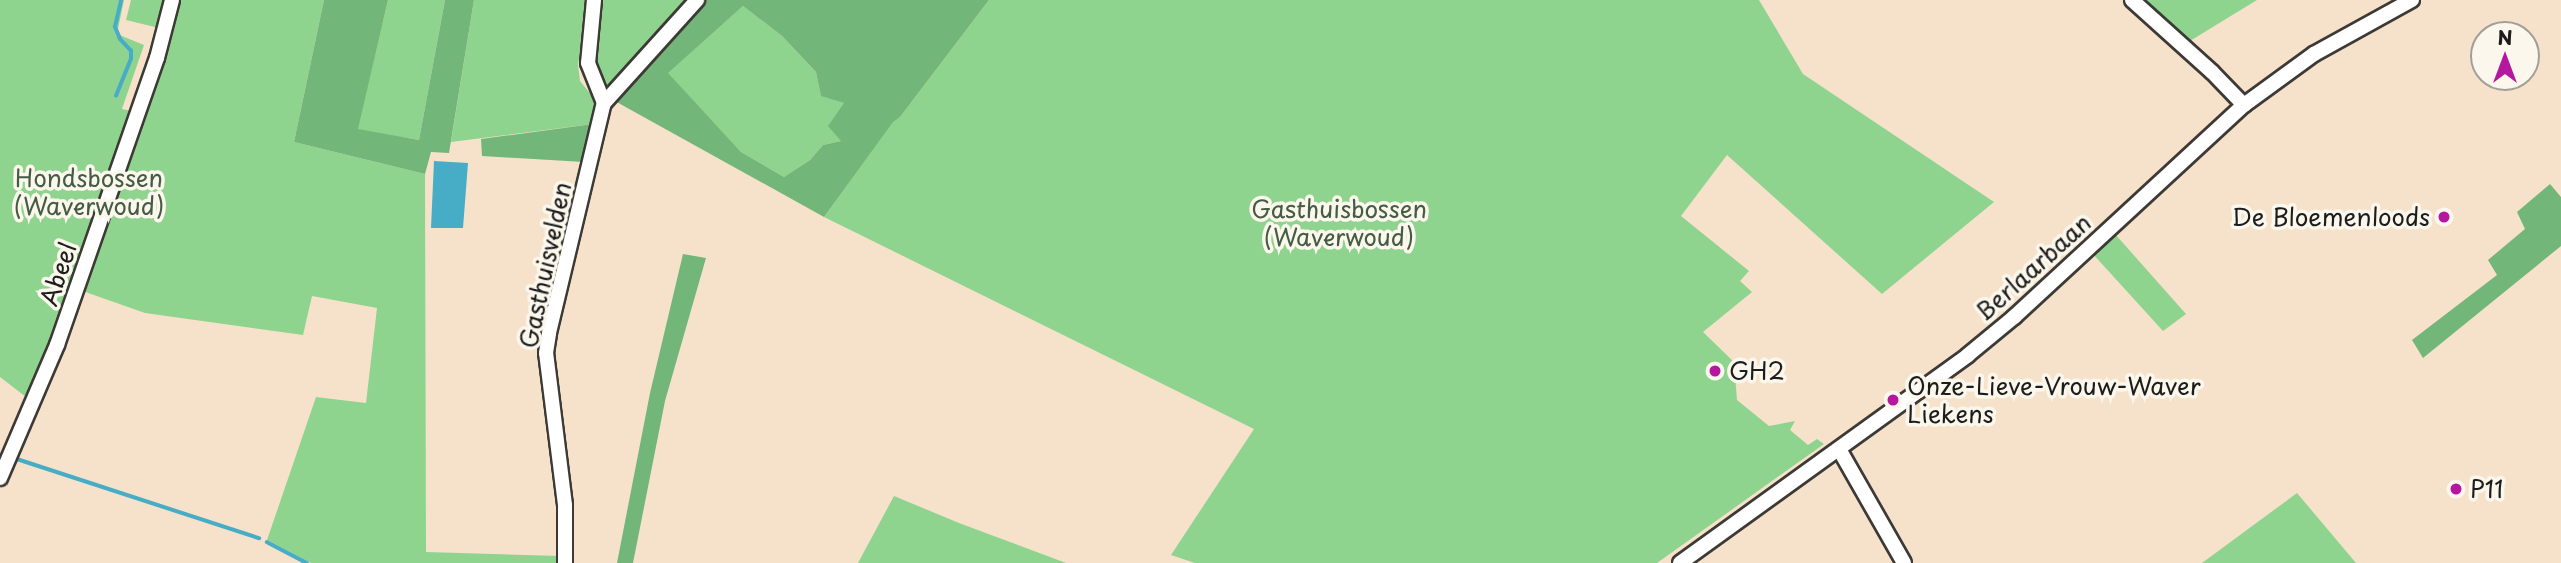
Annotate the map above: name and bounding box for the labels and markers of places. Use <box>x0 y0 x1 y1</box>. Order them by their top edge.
place label: De Bloemenloods <box>2233 203 2430 231</box>
marker: De Bloemenloods <box>2436 209 2452 225</box>
place label: GH2 <box>1729 357 1785 385</box>
marker: GH2 <box>1707 363 1723 379</box>
place label: Onze-Lieve-Vrouw-Waver Liekens <box>1907 372 2201 428</box>
marker: Onze-Lieve-Vrouw-Waver Liekens <box>1885 392 1901 408</box>
place label: P11 <box>2470 475 2503 503</box>
marker: P11 <box>2448 481 2464 497</box>

